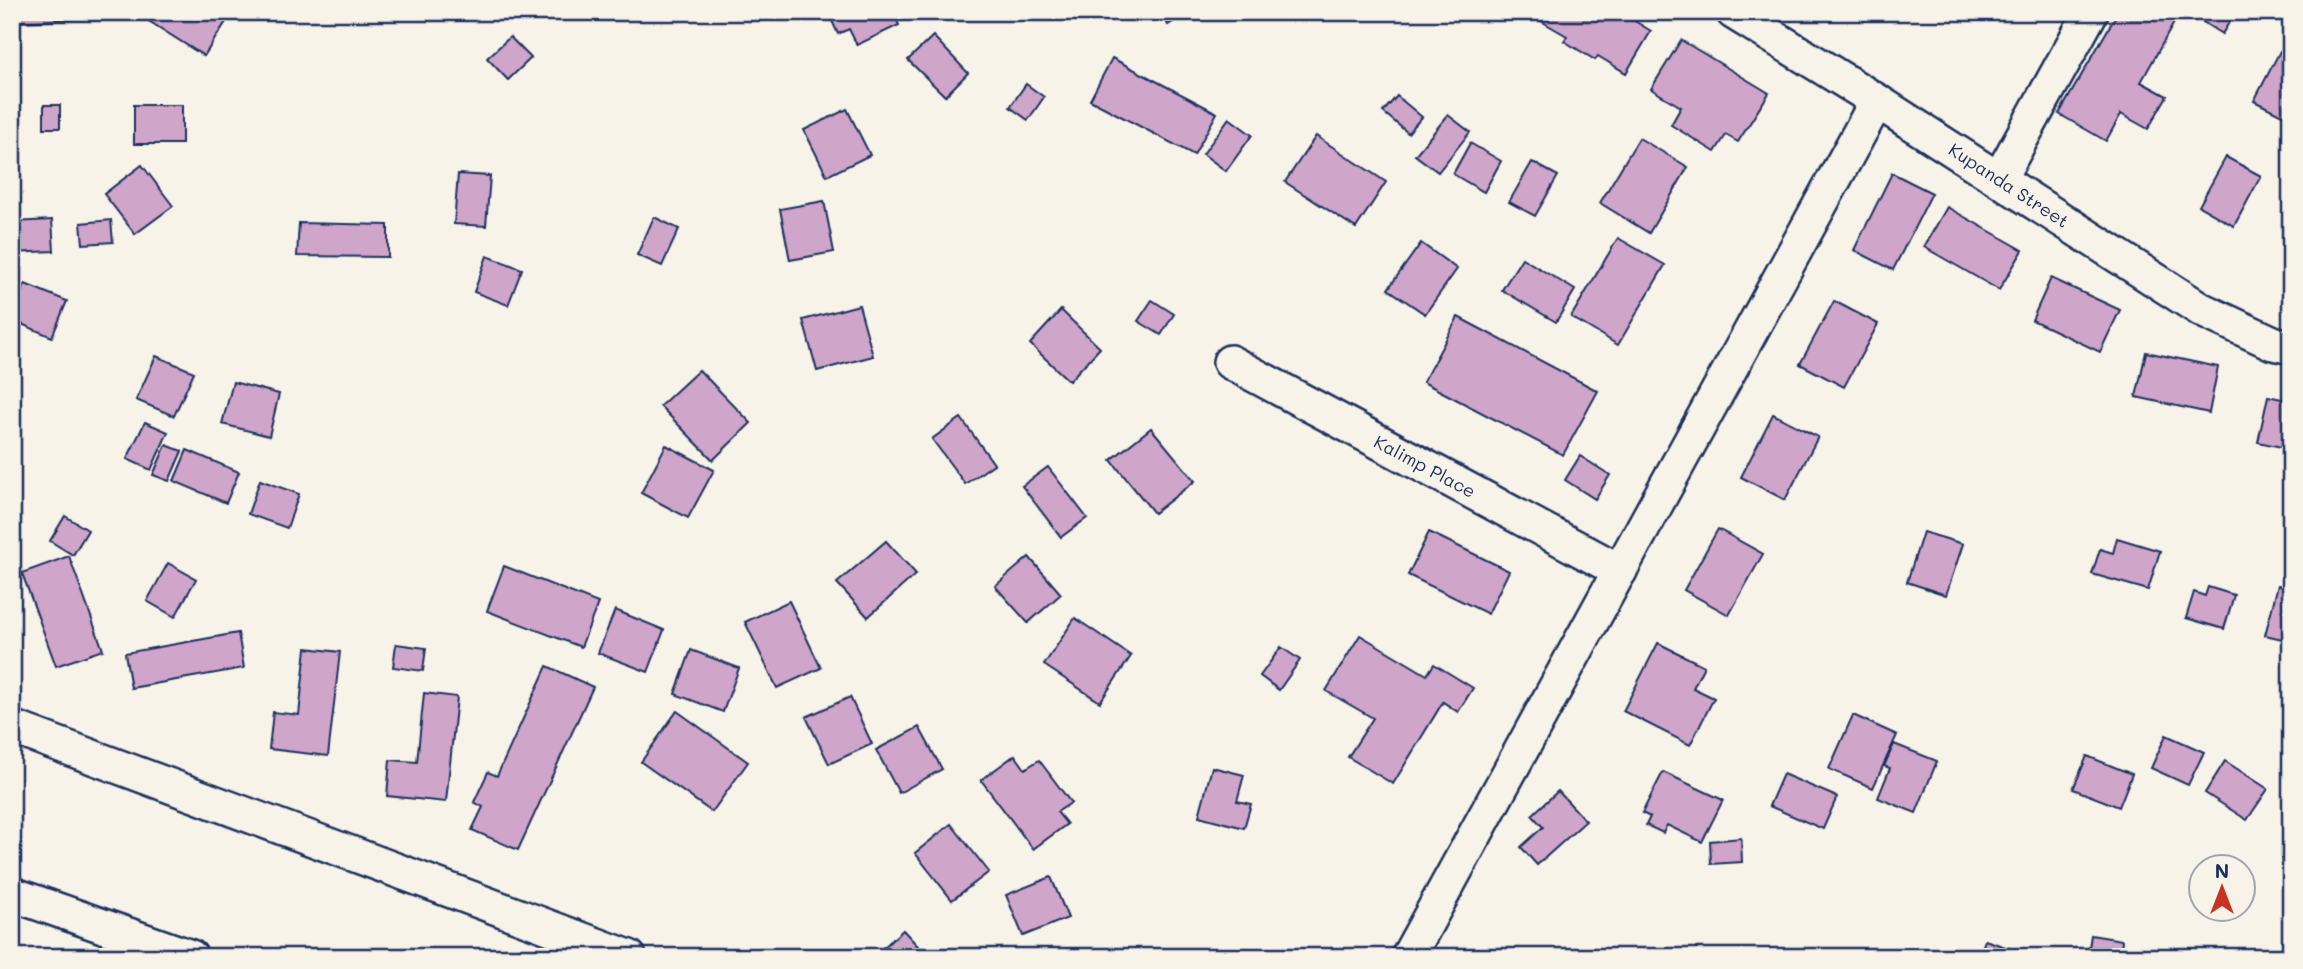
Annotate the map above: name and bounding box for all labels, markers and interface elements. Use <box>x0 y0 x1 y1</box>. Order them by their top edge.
street label: Kupanda Street <box>1944 137 2074 233</box>
street label: Kalimp Place <box>1370 429 1480 503</box>
north arrow <box>2188 853 2258 923</box>
text: N <box>2215 858 2229 883</box>

